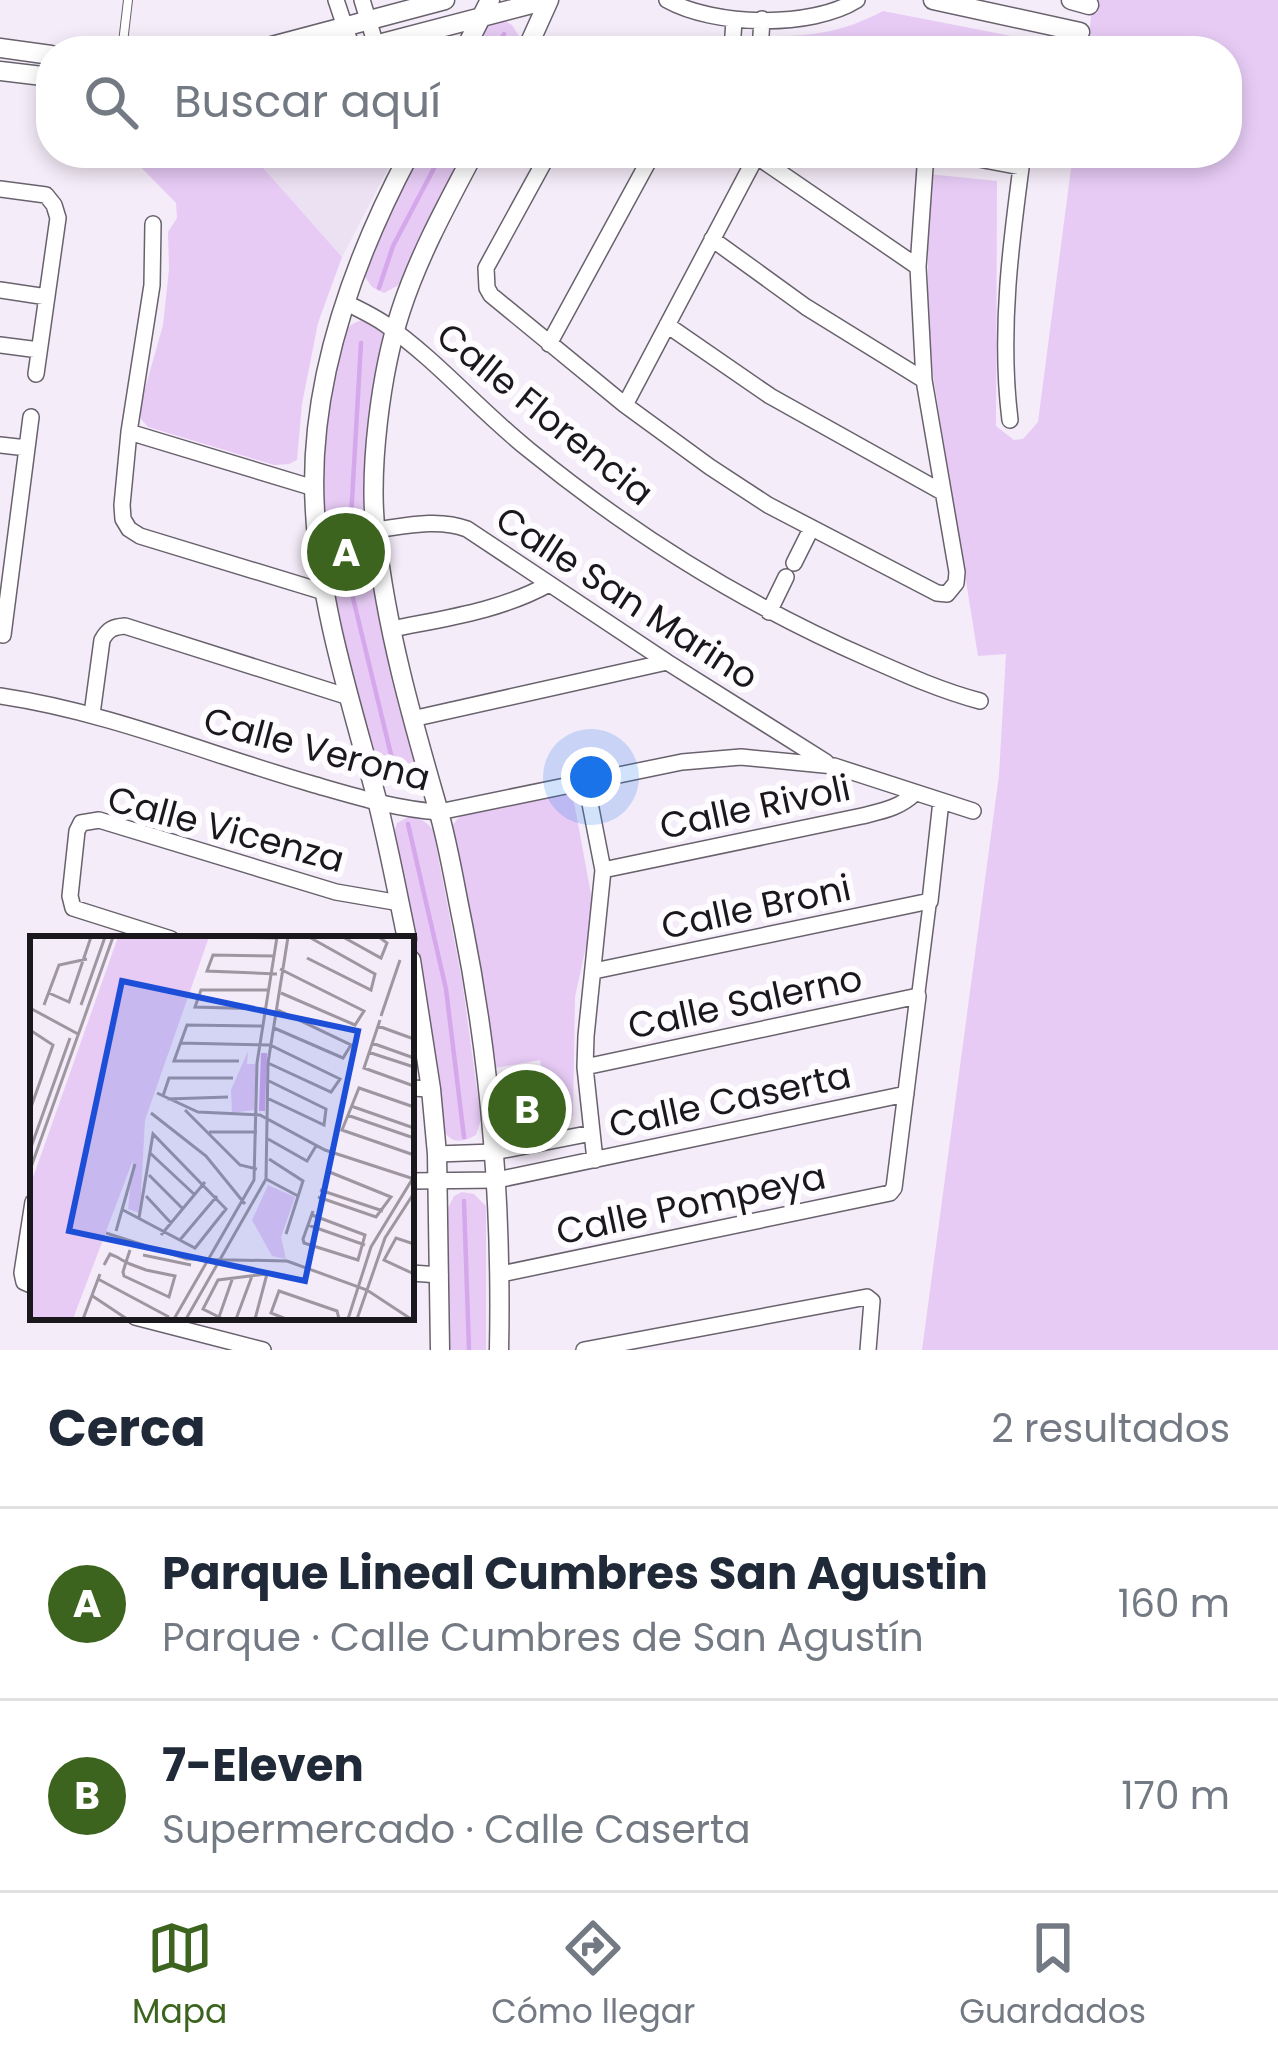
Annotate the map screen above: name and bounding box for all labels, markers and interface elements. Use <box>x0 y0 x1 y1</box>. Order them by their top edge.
search box <box>36 36 1242 168</box>
icon: search <box>78 69 144 135</box>
text: Buscar aquí <box>174 70 441 133</box>
street label: Calle Florencia <box>426 311 664 517</box>
street label: Calle San Marino <box>486 494 768 702</box>
pin: A <box>307 507 385 597</box>
street label: Calle Verona <box>198 694 436 804</box>
your location <box>561 747 621 807</box>
street label: Calle Rivoli <box>655 762 855 852</box>
street label: Calle Vicenza <box>102 773 350 885</box>
street label: Calle Broni <box>657 862 855 952</box>
inset map <box>30 936 414 1320</box>
street label: Calle Salerno <box>623 952 867 1052</box>
street label: Calle Caserta <box>604 1049 856 1151</box>
pin: B <box>488 1064 566 1154</box>
street label: Calle Pompeya <box>552 1151 830 1257</box>
text: Cerca <box>48 1392 206 1464</box>
text: 2 resultados <box>991 1401 1230 1456</box>
text: Parque Lineal Cumbres San Agustin <box>162 1542 988 1605</box>
text: A <box>73 1576 101 1631</box>
text: 160 m <box>1118 1576 1230 1631</box>
text: Parque · Calle Cumbres de San Agustín <box>162 1610 924 1665</box>
text: 7-Eleven <box>162 1734 364 1797</box>
text: B <box>74 1768 100 1823</box>
text: 170 m <box>1121 1768 1230 1823</box>
text: Supermercado · Calle Caserta <box>162 1802 751 1857</box>
tab: Mapa <box>132 1915 227 2037</box>
tab: Cómo llegar <box>491 1915 695 2037</box>
tab: Guardados <box>959 1915 1146 2037</box>

